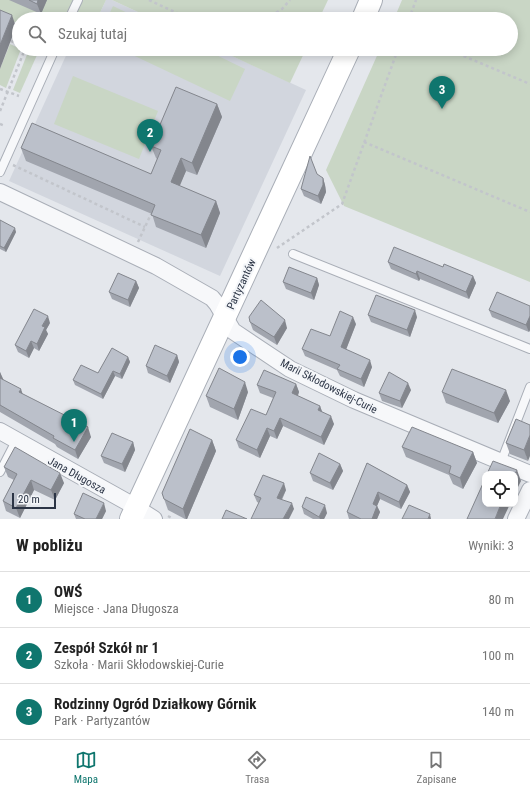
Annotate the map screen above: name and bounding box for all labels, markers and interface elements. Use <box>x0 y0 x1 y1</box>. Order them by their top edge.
search box <box>12 12 518 56</box>
icon: search <box>26 23 48 45</box>
text: Szukaj tutaj <box>58 25 127 43</box>
pin: 3 <box>429 76 455 109</box>
pin: 2 <box>137 119 163 152</box>
street label: Partyzantów <box>224 257 259 311</box>
your location <box>230 347 250 367</box>
street label: Marii Skłodowskiej-Curie <box>278 356 379 417</box>
pin: 1 <box>61 409 87 442</box>
street label: Jana Długosza <box>46 454 108 497</box>
map controls <box>482 471 518 507</box>
button: locate <box>482 471 518 507</box>
scale bar <box>12 491 56 510</box>
text: 20 m <box>18 493 40 506</box>
text: W pobliżu <box>16 535 83 555</box>
text: Wyniki: 3 <box>468 538 514 553</box>
text: OWŚ <box>54 583 82 601</box>
text: 1 <box>26 592 32 607</box>
text: 80 m <box>488 592 514 607</box>
text: Miejsce · Jana Długosza <box>54 601 179 616</box>
text: Zespół Szkół nr 1 <box>54 639 159 657</box>
text: 2 <box>26 648 32 663</box>
text: 100 m <box>482 648 514 663</box>
text: Szkoła · Marii Skłodowskiej-Curie <box>54 657 224 672</box>
text: Rodzinny Ogród Działkowy Górnik <box>54 695 257 713</box>
text: 3 <box>26 704 32 719</box>
text: 140 m <box>482 704 514 719</box>
text: Park · Partyzantów <box>54 713 150 728</box>
tab: Mapa <box>74 749 98 786</box>
tab: Trasa <box>245 749 269 786</box>
tab: Zapisane <box>417 749 456 786</box>

